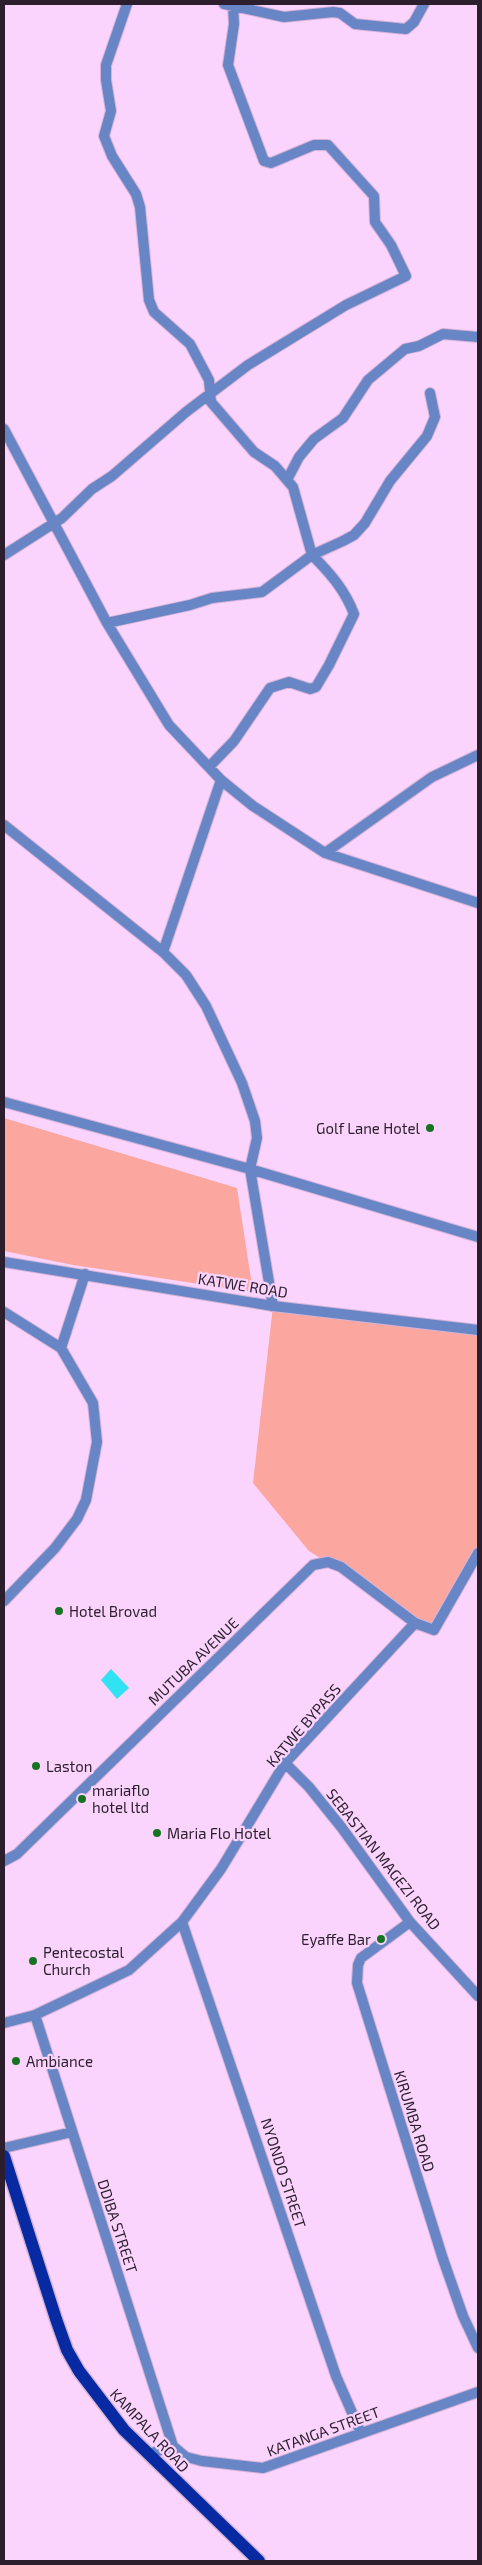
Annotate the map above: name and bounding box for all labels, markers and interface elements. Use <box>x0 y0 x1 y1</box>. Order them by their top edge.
place label: Golf Lane Hotel <box>316 1119 421 1137</box>
marker: Golf Lane Hotel <box>424 1122 436 1134</box>
street label: KATWE ROAD <box>197 1269 289 1301</box>
place label: Hotel Brovad <box>69 1602 157 1620</box>
marker: Hotel Brovad <box>53 1605 65 1617</box>
street label: MUTUBA AVENUE <box>144 1613 242 1709</box>
street label: KATWE BYPASS <box>262 1680 344 1770</box>
place label: Laston <box>46 1757 93 1775</box>
marker: Laston <box>30 1760 42 1772</box>
place label: mariaflo hotel ltd <box>92 1781 150 1816</box>
street label: SEBASTIAN MAGEZI ROAD <box>323 1785 445 1933</box>
marker: mariaflo hotel ltd <box>76 1793 88 1805</box>
place label: Maria Flo Hotel <box>167 1824 271 1842</box>
marker: Maria Flo Hotel <box>151 1827 163 1839</box>
place label: Eyaffe Bar <box>301 1930 371 1948</box>
marker: Eyaffe Bar <box>375 1933 387 1945</box>
place label: Pentecostal Church <box>43 1943 125 1978</box>
marker: Pentecostal Church <box>27 1955 39 1967</box>
place label: Ambiance <box>26 2052 93 2070</box>
marker: Ambiance <box>10 2055 22 2067</box>
street label: KIRUMBA ROAD <box>391 2068 439 2174</box>
street label: NYONDO STREET <box>258 2116 310 2231</box>
street label: DDIBA STREET <box>94 2177 142 2275</box>
street label: KAMPALA ROAD <box>107 2385 193 2475</box>
street label: KATANGA STREET <box>264 2402 382 2460</box>

